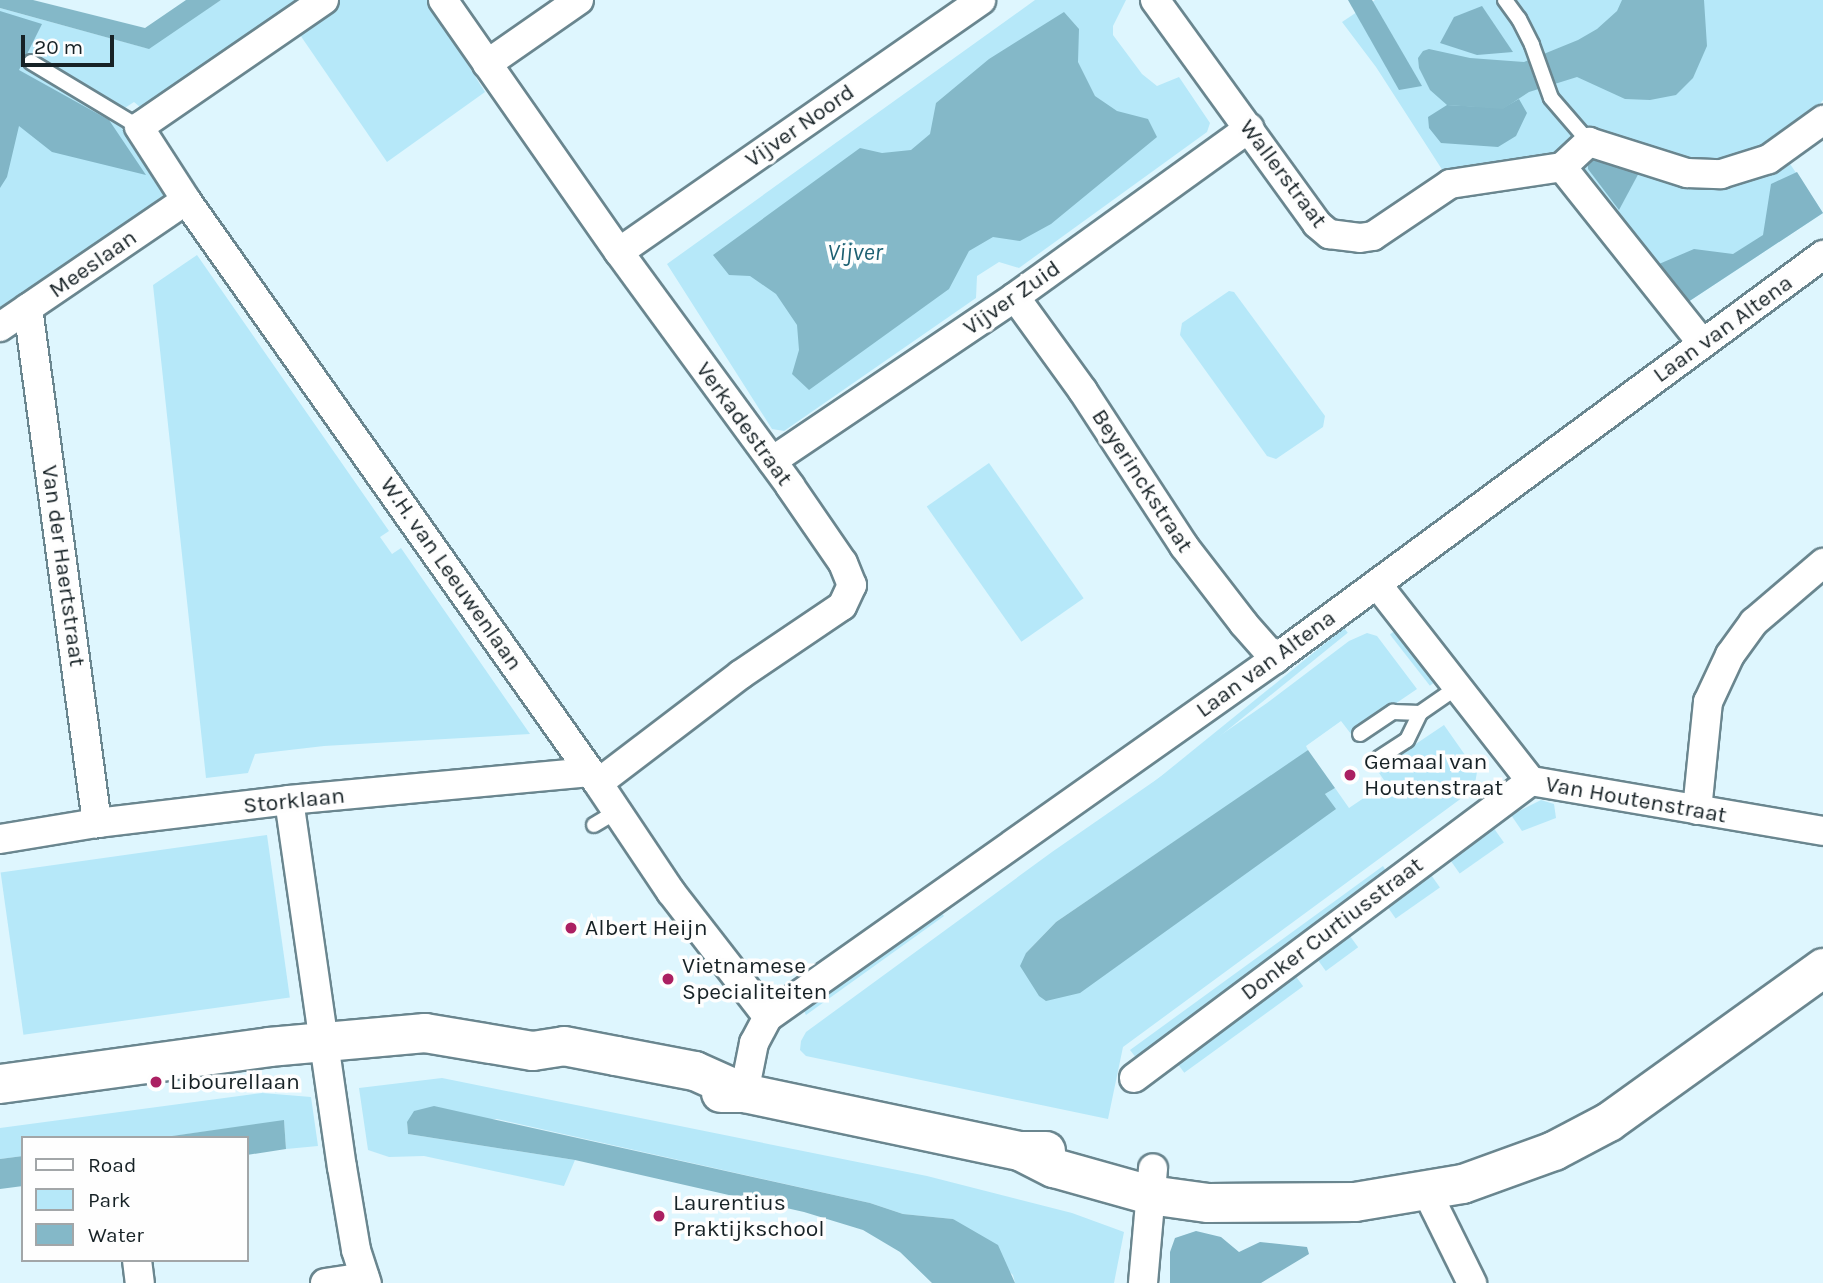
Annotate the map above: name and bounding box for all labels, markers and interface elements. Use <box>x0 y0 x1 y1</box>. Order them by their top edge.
scale bar <box>24 21 117 65</box>
text: 20 m <box>34 35 83 59</box>
street label: Vijver Noord <box>740 78 860 174</box>
street label: Wallerstraat <box>1233 114 1333 234</box>
street label: Meeslaan <box>44 224 142 304</box>
water label: Vijver <box>827 239 883 267</box>
street label: Vijver Zuid <box>958 255 1066 341</box>
street label: Laan van Altena <box>1648 269 1798 389</box>
street label: Verkadestraat <box>690 357 798 491</box>
street label: Beyerinckstraat <box>1085 404 1199 558</box>
street label: Van der Haertstraat <box>35 463 91 669</box>
street label: W.H. van Leeuwenlaan <box>374 472 528 676</box>
street label: Laan van Altena <box>1191 604 1341 724</box>
place label: Gemaal van Houtenstraat <box>1364 748 1503 802</box>
marker: Gemaal van Houtenstraat <box>1342 767 1358 783</box>
street label: Van Houtenstraat <box>1543 770 1729 830</box>
street label: Storklaan <box>242 782 346 820</box>
street label: Donker Curtiusstraat <box>1235 851 1429 1007</box>
place label: Albert Heijn <box>585 914 708 942</box>
marker: Albert Heijn <box>563 920 579 936</box>
place label: Vietnamese Specialiteiten <box>682 952 827 1006</box>
marker: Vietnamese Specialiteiten <box>660 971 676 987</box>
place label: Libourellaan <box>170 1068 300 1096</box>
marker: Libourellaan <box>148 1074 164 1090</box>
legend <box>21 1136 248 1262</box>
text: Road <box>88 1153 136 1177</box>
text: Park <box>88 1188 131 1212</box>
place label: Laurentius Praktijkschool <box>673 1189 825 1243</box>
marker: Laurentius Praktijkschool <box>651 1208 667 1224</box>
text: Water <box>88 1223 144 1247</box>

